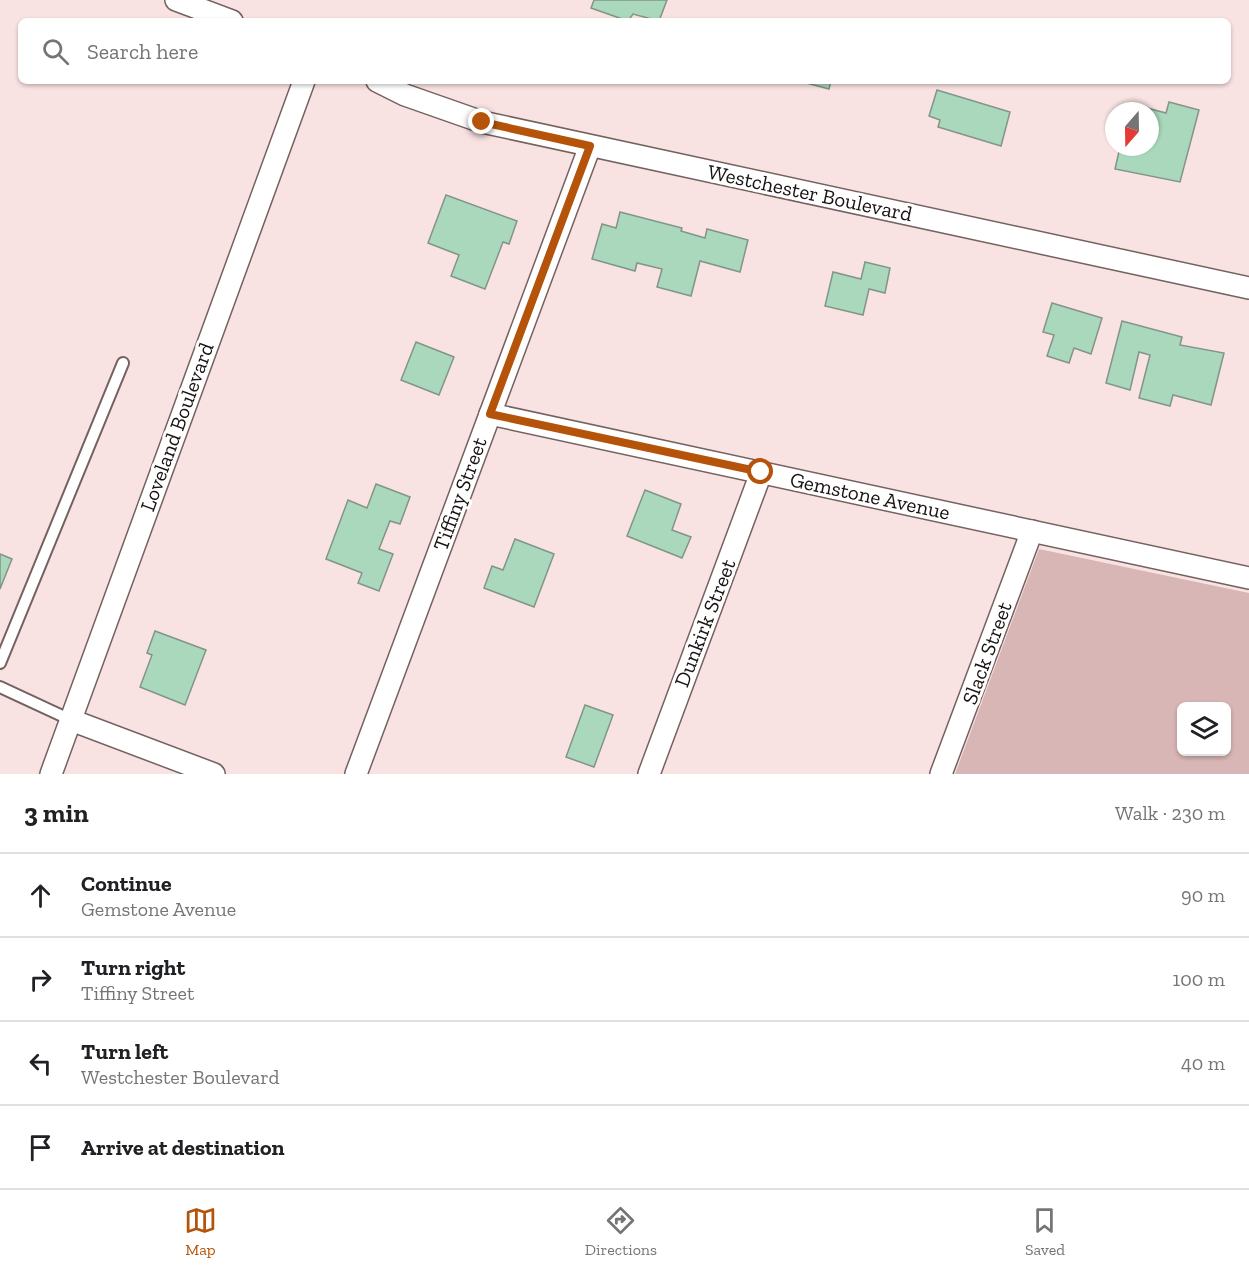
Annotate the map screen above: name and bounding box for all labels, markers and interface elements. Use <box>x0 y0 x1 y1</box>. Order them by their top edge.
search box <box>18 18 1231 84</box>
icon: search <box>39 35 72 68</box>
text: Search here <box>87 38 198 65</box>
north arrow <box>1105 102 1159 156</box>
route end <box>468 108 494 134</box>
street label: Westchester Boulevard <box>706 159 915 227</box>
street label: Loveland Boulevard <box>134 339 219 515</box>
street label: Tiffiny Street <box>427 433 492 554</box>
route start <box>747 458 773 484</box>
street label: Gemstone Avenue <box>788 466 952 525</box>
street label: Dunkirk Street <box>669 555 740 690</box>
street label: Slack Street <box>956 598 1017 708</box>
map controls <box>1177 702 1231 756</box>
button: layers <box>1177 702 1231 756</box>
text: 3 min <box>24 797 89 829</box>
text: Walk · 230 m <box>1115 801 1225 825</box>
text: Continue <box>81 870 172 897</box>
icon: ahead <box>24 879 57 912</box>
text: 90 m <box>1181 883 1225 907</box>
text: Gemstone Avenue <box>81 897 236 921</box>
text: Turn right <box>81 954 185 981</box>
icon: right <box>24 963 57 996</box>
text: 100 m <box>1172 967 1225 991</box>
text: Tiffiny Street <box>81 981 194 1005</box>
text: Turn left <box>81 1038 168 1065</box>
icon: left <box>24 1047 57 1080</box>
text: 40 m <box>1181 1051 1225 1075</box>
text: Westchester Boulevard <box>81 1065 280 1089</box>
icon: arrive <box>24 1131 57 1164</box>
text: Arrive at destination <box>81 1134 284 1161</box>
tab: Map <box>184 1204 217 1259</box>
tab: Directions <box>585 1204 657 1259</box>
tab: Saved <box>1025 1204 1065 1259</box>

